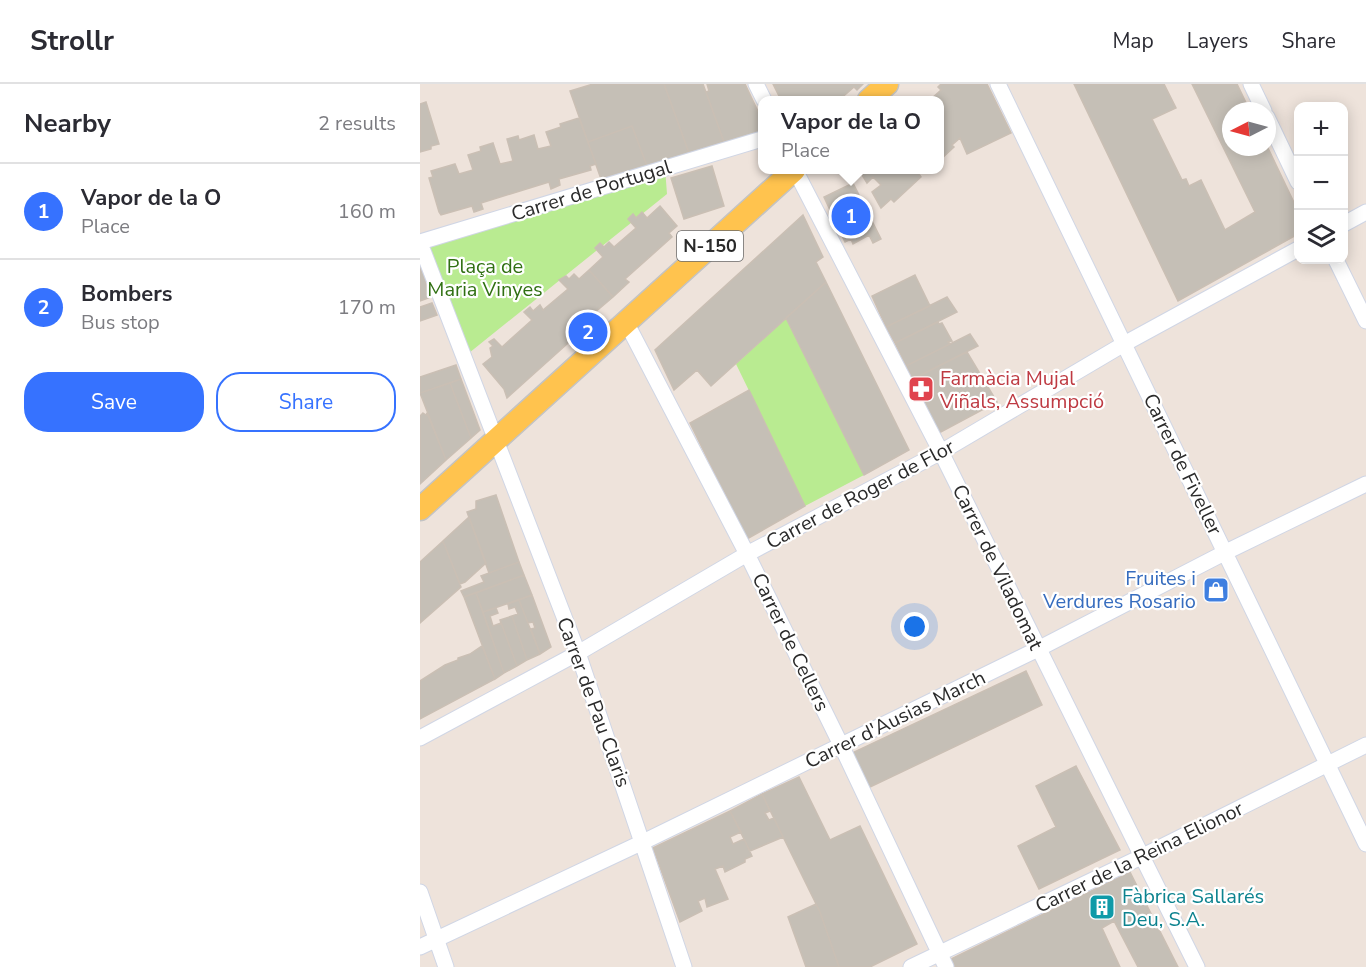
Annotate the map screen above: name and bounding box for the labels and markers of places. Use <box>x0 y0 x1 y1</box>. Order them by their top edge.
pin: 1 <box>832 194 870 238</box>
pin: 2 <box>568 310 608 354</box>
place label: Farmàcia Mujal Viñals, Assumpció <box>939 365 1104 415</box>
pharmacy icon: Farmàcia Mujal Viñals, Assumpció <box>906 374 936 404</box>
place label: Fruites i Verdures Rosario <box>1042 565 1196 615</box>
shop icon: Fruites i Verdures Rosario <box>1201 575 1231 605</box>
place label: Fàbrica Sallarés Deu, S.A. <box>1122 883 1264 933</box>
building icon: Fàbrica Sallarés Deu, S.A. <box>1087 892 1117 922</box>

